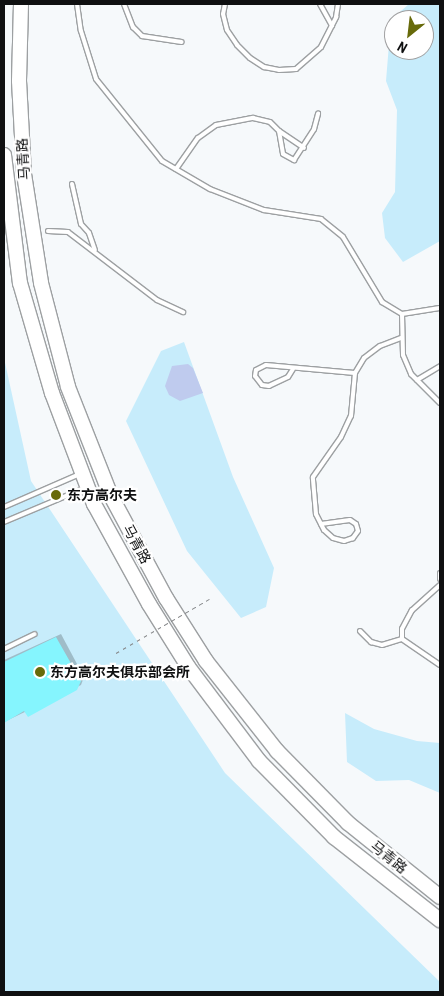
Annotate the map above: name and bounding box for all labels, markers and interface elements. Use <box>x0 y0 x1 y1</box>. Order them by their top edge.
north arrow <box>384 10 434 60</box>
text: N <box>395 38 410 56</box>
street label: 马青路 <box>13 137 33 181</box>
place label: 东方高尔夫 <box>67 487 137 503</box>
marker: 东方高尔夫 <box>49 488 63 502</box>
street label: 马青路 <box>120 522 154 566</box>
place label: 东方高尔夫俱乐部会所 <box>50 664 190 680</box>
marker: 东方高尔夫俱乐部会所 <box>34 666 46 678</box>
street label: 马青路 <box>367 837 411 877</box>

